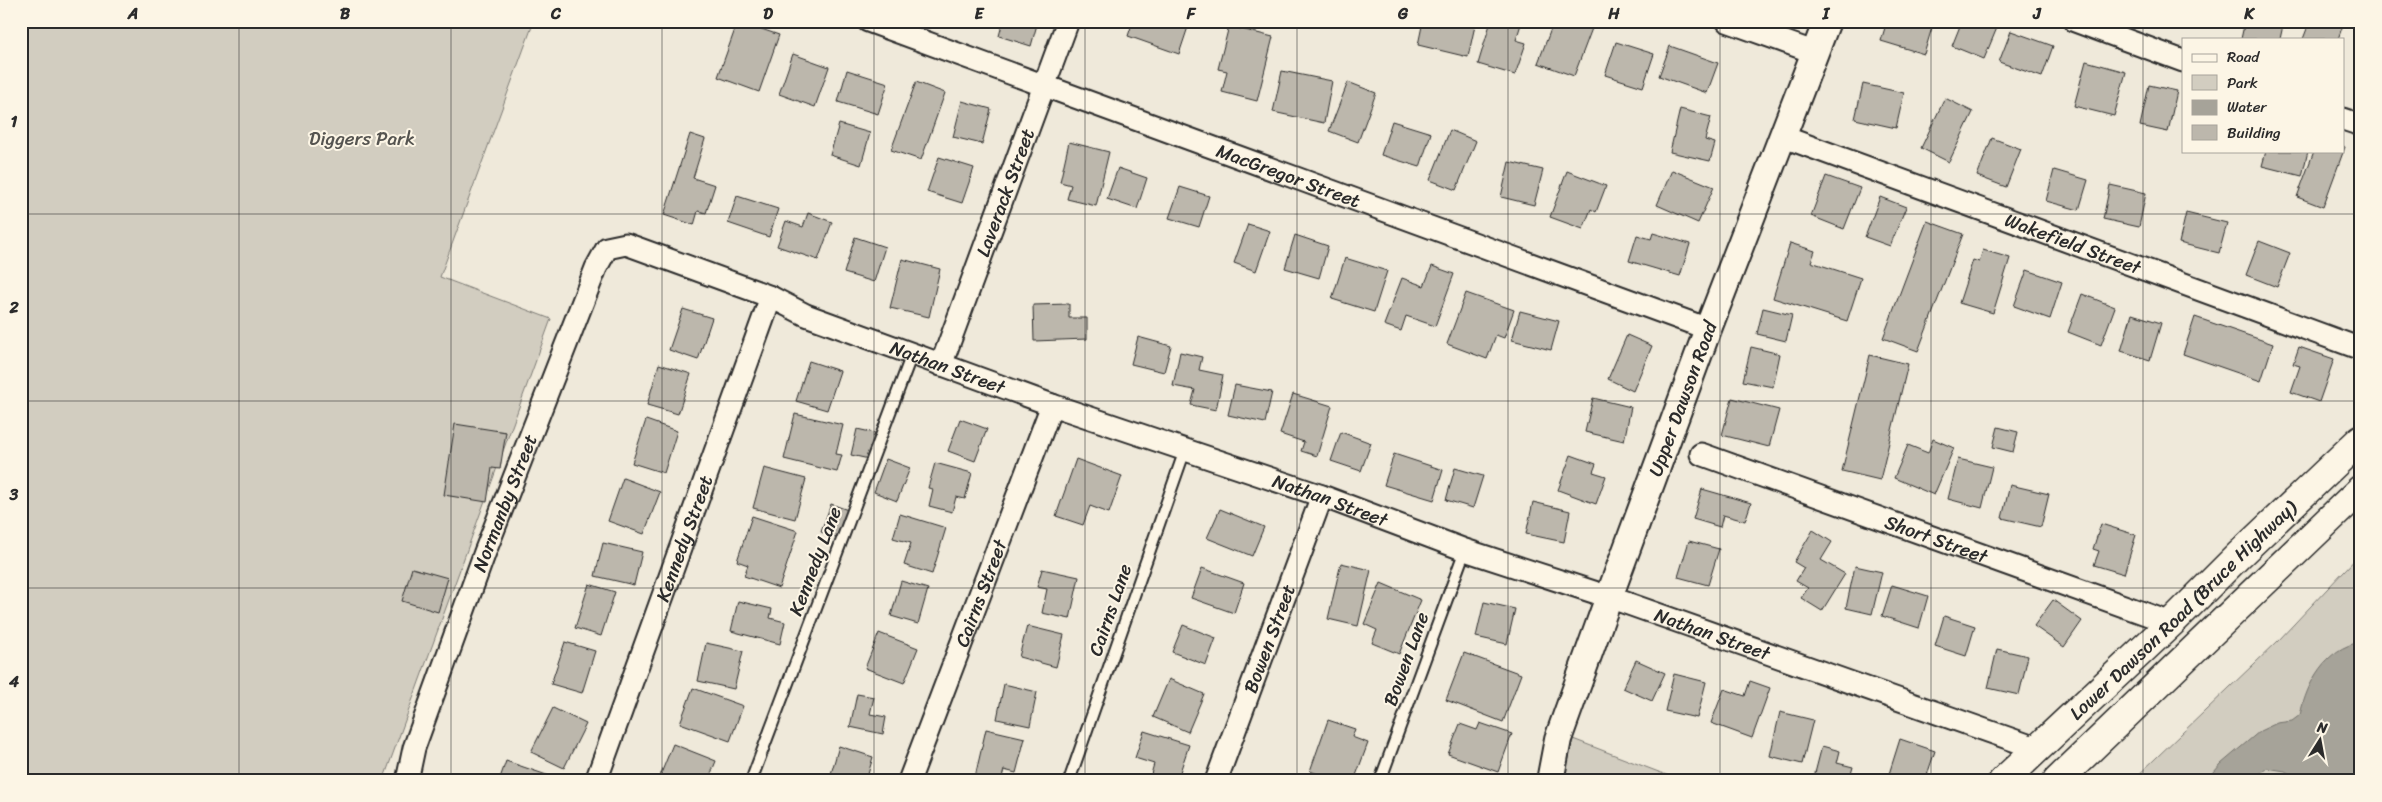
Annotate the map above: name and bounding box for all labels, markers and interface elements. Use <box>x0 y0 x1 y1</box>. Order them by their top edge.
text: A <box>127 0 138 28</box>
text: B <box>340 0 351 28</box>
text: C <box>550 0 562 28</box>
text: D <box>763 0 773 28</box>
text: E <box>975 0 985 28</box>
text: F <box>1186 0 1197 28</box>
text: G <box>1397 0 1409 28</box>
text: H <box>1607 0 1620 28</box>
text: I <box>1822 0 1831 28</box>
text: J <box>2032 0 2042 28</box>
text: K <box>2243 0 2255 28</box>
legend <box>2182 38 2344 152</box>
text: Road <box>2227 44 2260 70</box>
text: Park <box>2227 70 2258 96</box>
text: Water <box>2227 94 2267 120</box>
text: 1 <box>11 107 18 136</box>
text: Building <box>2227 120 2281 146</box>
park label: Diggers Park <box>309 122 415 155</box>
street label: Laverack Street <box>966 123 1044 261</box>
street label: MacGregor Street <box>1212 134 1365 217</box>
street label: Wakefield Street <box>2000 203 2147 284</box>
text: 2 <box>8 293 19 322</box>
street label: Upper Dawson Road <box>1638 314 1727 481</box>
street label: Nathan Street <box>885 331 1011 403</box>
street label: Normanby Street <box>463 429 546 576</box>
street label: Nathan Street <box>1268 464 1394 536</box>
street label: Kennedy Street <box>646 471 722 606</box>
text: 3 <box>9 480 19 509</box>
street label: Lower Dawson Road (Bruce Highway) <box>2061 491 2305 728</box>
street label: Kennedy Lane <box>779 501 851 620</box>
street label: Short Street <box>1880 505 1994 573</box>
street label: Cairns Street <box>945 533 1016 652</box>
street label: Cairns Lane <box>1079 559 1141 661</box>
street label: Bowen Street <box>1234 579 1304 698</box>
street label: Nathan Street <box>1650 598 1776 670</box>
street label: Bowen Lane <box>1374 607 1438 711</box>
text: 4 <box>8 667 19 696</box>
north arrow <box>2294 714 2344 764</box>
text: N <box>2314 714 2330 741</box>

